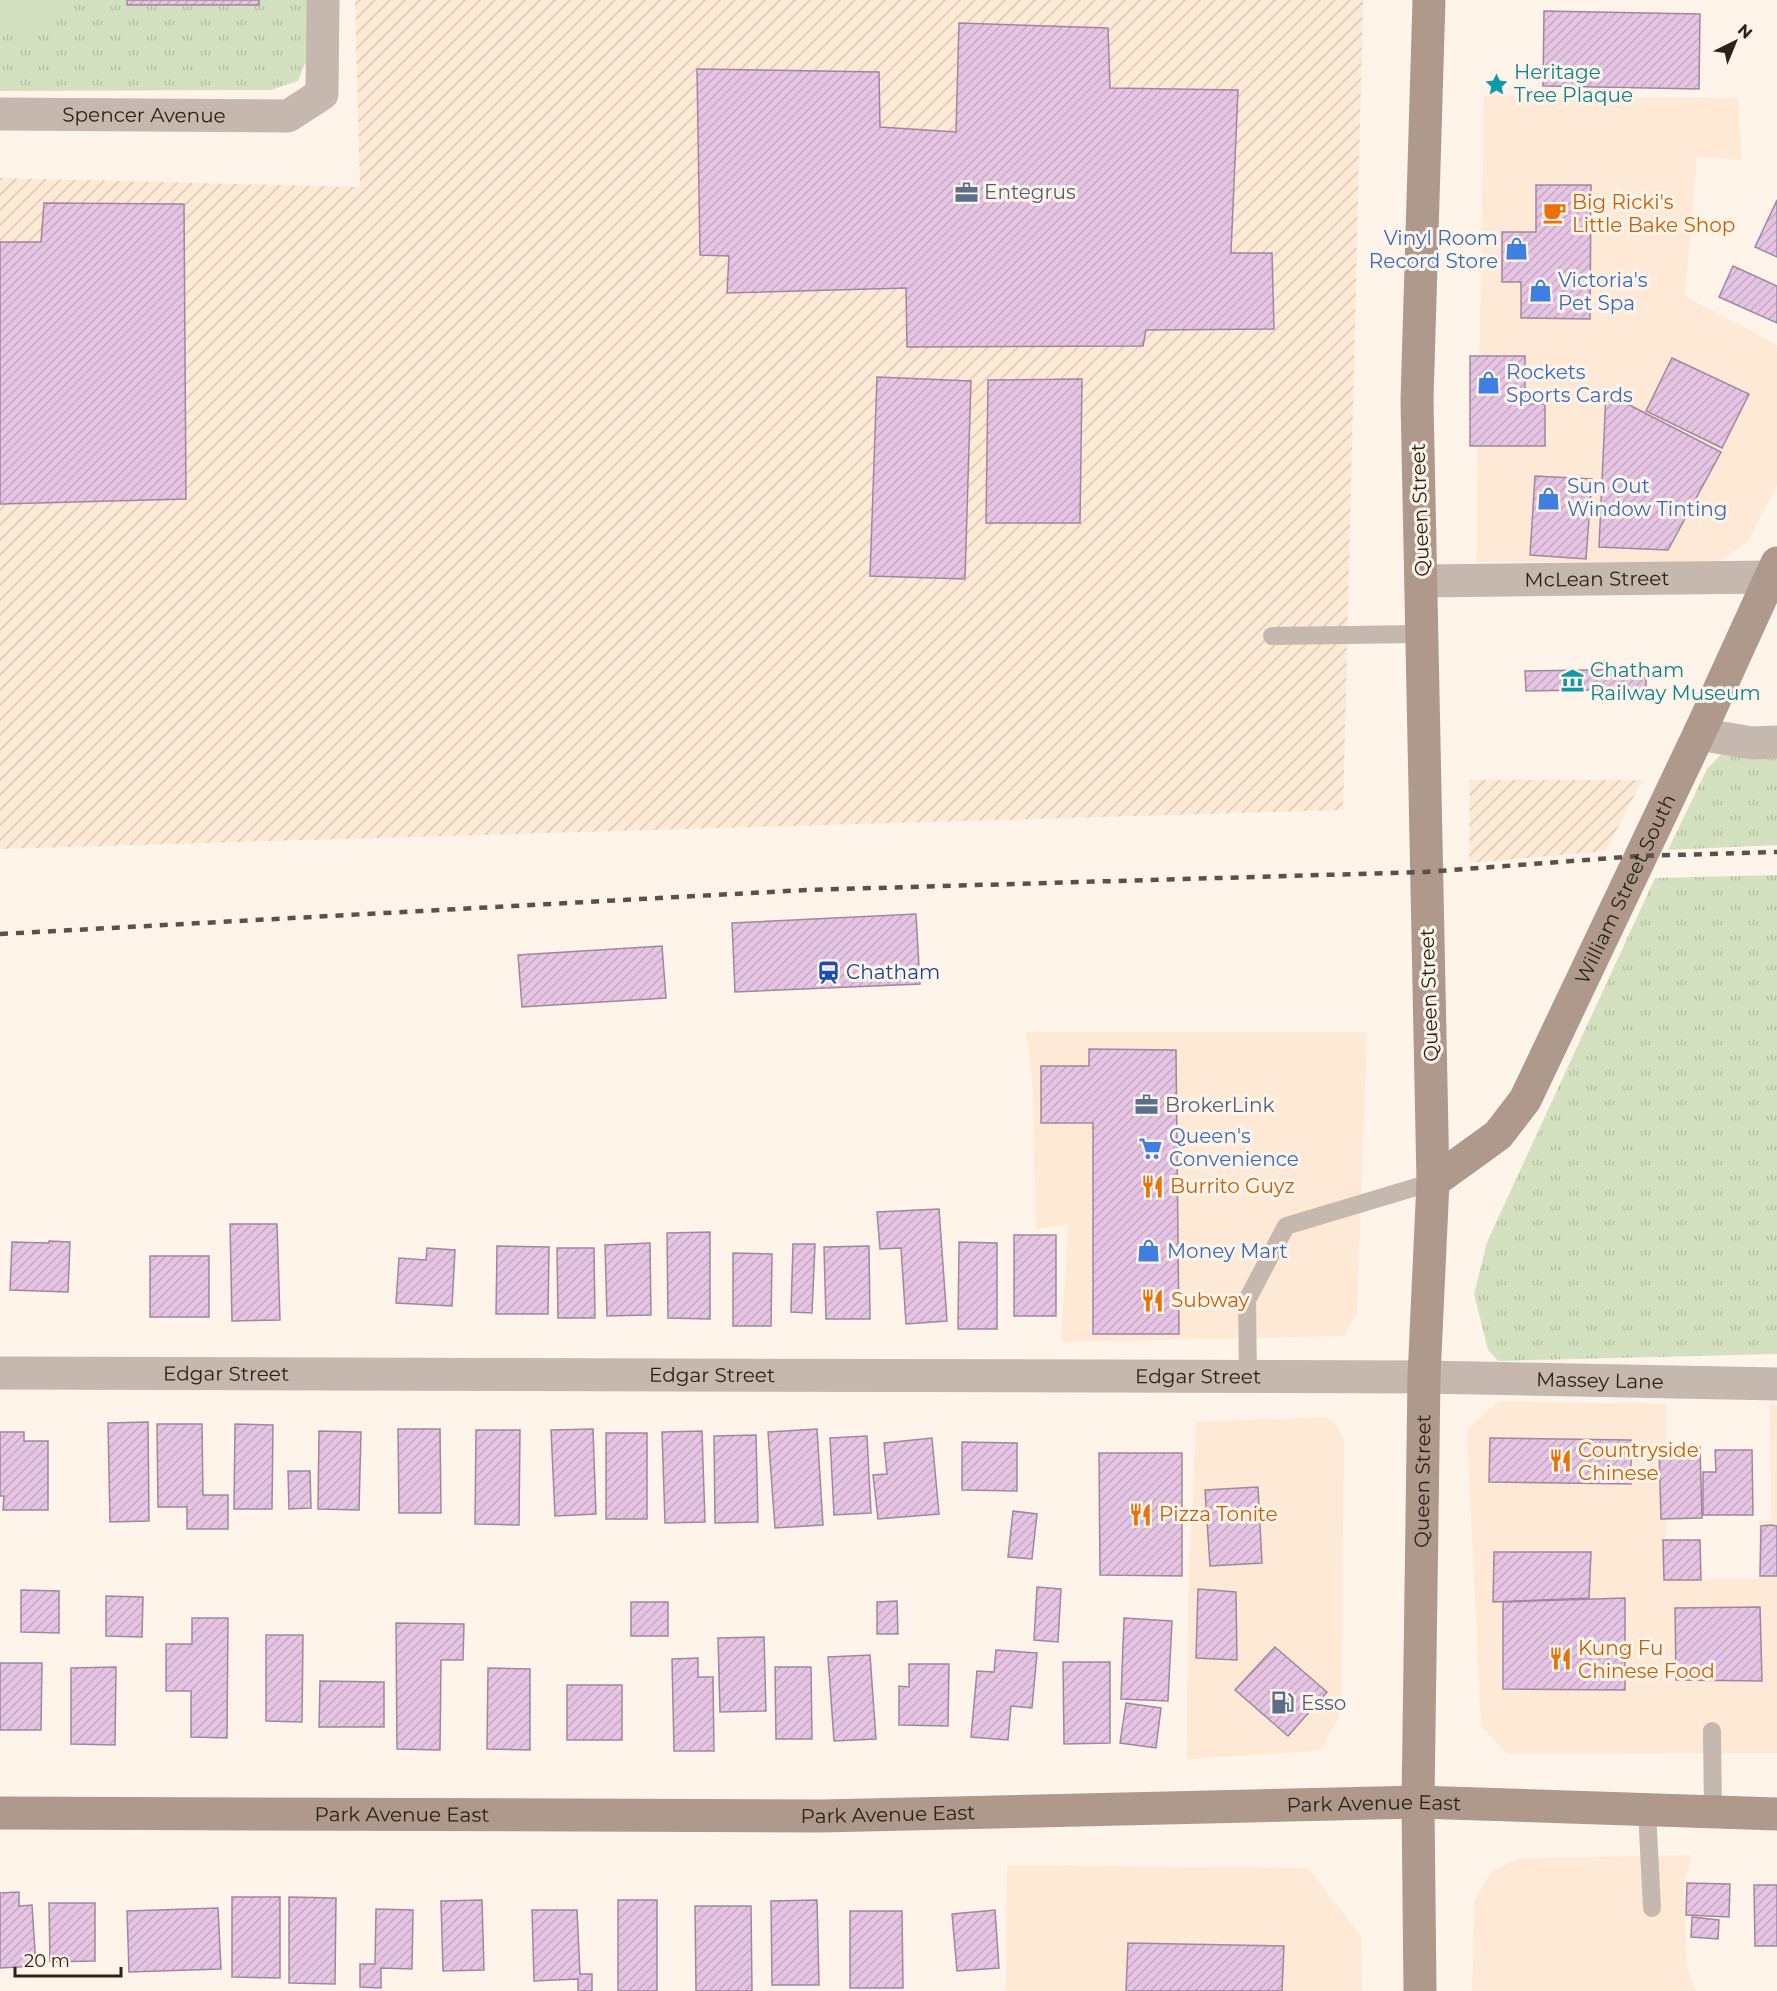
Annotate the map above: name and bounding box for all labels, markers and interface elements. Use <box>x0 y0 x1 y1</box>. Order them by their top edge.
north arrow <box>1705 12 1765 72</box>
text: N <box>1734 20 1756 43</box>
place label: Heritage Tree Plaque <box>1514 60 1633 107</box>
place icon: Heritage Tree Plaque <box>1483 71 1509 97</box>
street label: Spencer Avenue <box>62 102 226 128</box>
office icon: Entegrus <box>953 179 979 205</box>
place label: Entegrus <box>984 180 1076 204</box>
place label: Big Ricki's Little Bake Shop <box>1572 190 1735 237</box>
cafe icon: Big Ricki's Little Bake Shop <box>1541 200 1567 226</box>
place label: Vinyl Room Record Store <box>1369 226 1498 273</box>
shop icon: Vinyl Room Record Store <box>1503 236 1529 262</box>
place label: Victoria's Pet Spa <box>1558 268 1648 315</box>
shop icon: Victoria's Pet Spa <box>1527 278 1553 304</box>
place label: Rockets Sports Cards <box>1506 360 1633 407</box>
shop icon: Rockets Sports Cards <box>1475 370 1501 396</box>
street label: Queen Street <box>1406 443 1434 577</box>
place label: Sun Out Window Tinting <box>1567 474 1728 521</box>
shop icon: Sun Out Window Tinting <box>1536 485 1562 511</box>
street label: McLean Street <box>1524 566 1670 592</box>
place label: Chatham Railway Museum <box>1590 658 1761 705</box>
museum icon: Chatham Railway Museum <box>1559 668 1585 694</box>
street label: William Street South <box>1570 790 1681 988</box>
street label: Queen Street <box>1415 928 1443 1062</box>
station icon: Chatham <box>815 959 841 985</box>
place label: Chatham <box>846 960 940 984</box>
office icon: BrokerLink <box>1134 1092 1160 1118</box>
place label: BrokerLink <box>1165 1093 1274 1117</box>
place label: Queen's Convenience <box>1169 1124 1299 1171</box>
supermarket icon: Queen's Convenience <box>1138 1135 1164 1161</box>
restaurant icon: Burrito Guyz <box>1139 1173 1165 1199</box>
place label: Burrito Guyz <box>1170 1174 1295 1198</box>
shop icon: Money Mart <box>1136 1238 1162 1264</box>
place label: Money Mart <box>1167 1239 1288 1263</box>
restaurant icon: Subway <box>1140 1287 1166 1313</box>
place label: Subway <box>1171 1288 1250 1312</box>
street label: Edgar Street <box>163 1361 289 1386</box>
street label: Edgar Street <box>649 1363 775 1387</box>
street label: Edgar Street <box>1135 1364 1261 1389</box>
street label: Massey Lane <box>1536 1367 1664 1394</box>
street label: Queen Street <box>1410 1414 1435 1548</box>
place label: Countryside Chinese <box>1578 1438 1699 1485</box>
restaurant icon: Countryside Chinese <box>1547 1448 1573 1474</box>
restaurant icon: Pizza Tonite <box>1128 1501 1154 1527</box>
place label: Pizza Tonite <box>1159 1502 1278 1526</box>
place label: Kung Fu Chinese Food <box>1578 1636 1715 1683</box>
restaurant icon: Kung Fu Chinese Food <box>1547 1646 1573 1672</box>
fuel station icon: Esso <box>1270 1690 1296 1716</box>
place label: Esso <box>1301 1691 1346 1715</box>
street label: Park Avenue East <box>1286 1790 1462 1817</box>
street label: Park Avenue East <box>801 1800 976 1828</box>
street label: Park Avenue East <box>315 1802 489 1827</box>
scale bar <box>15 1940 122 1978</box>
text: 20 m <box>24 1950 70 1972</box>

